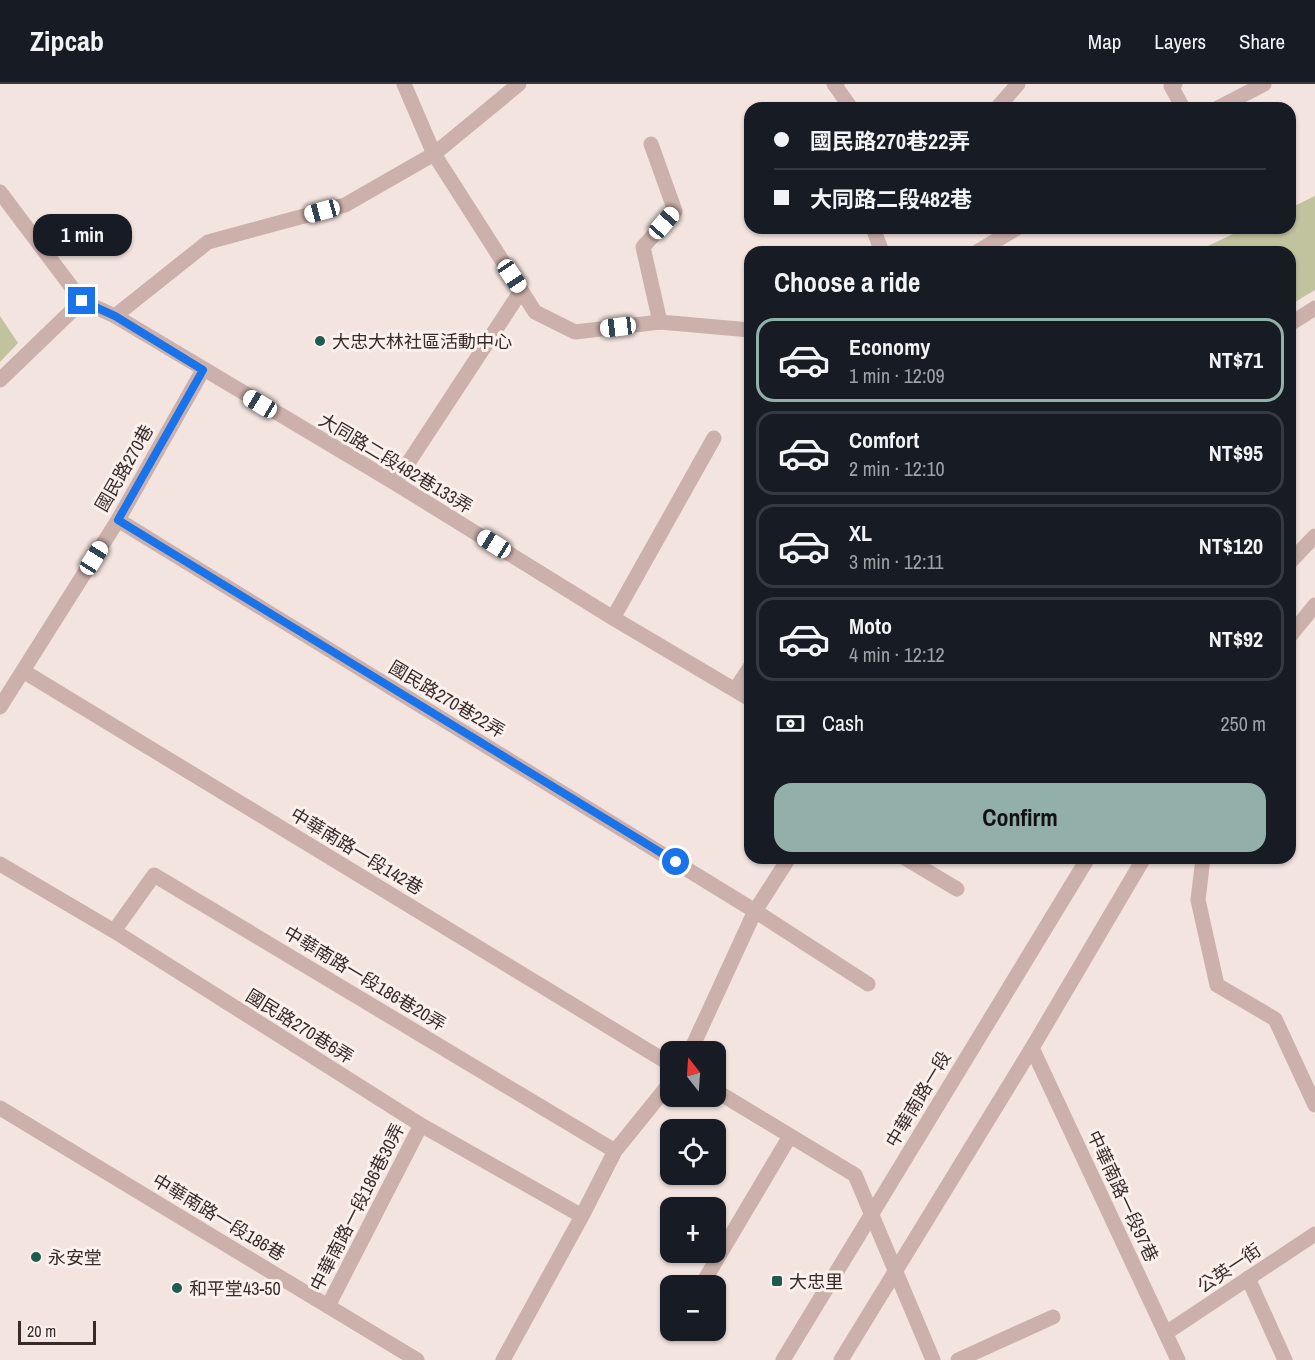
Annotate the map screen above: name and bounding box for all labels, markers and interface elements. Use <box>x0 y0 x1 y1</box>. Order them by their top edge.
text: Zipcab <box>30 22 104 60</box>
text: Map <box>1088 27 1121 56</box>
text: Layers <box>1154 27 1206 56</box>
text: Share <box>1239 27 1285 56</box>
text: 國民路270巷22弄 <box>810 126 970 156</box>
text: 大同路二段482巷 <box>810 184 972 214</box>
car <box>302 198 342 224</box>
car <box>645 204 683 242</box>
callout: 1 min <box>32 214 132 256</box>
text: 1 min <box>61 221 104 248</box>
car <box>494 256 530 296</box>
text: Choose a ride <box>774 264 920 300</box>
route end <box>68 287 95 314</box>
car <box>599 316 637 338</box>
place label: 大忠大林社區活動中心 <box>332 329 512 354</box>
text: Economy <box>849 332 930 362</box>
icon: car <box>777 333 831 387</box>
marker: 大忠大林社區活動中心 <box>313 334 327 348</box>
text: NT$71 <box>1209 345 1263 375</box>
text: 1 min · 12:09 <box>849 362 945 389</box>
car <box>240 387 280 421</box>
street label: 大同路二段482巷133弄 <box>314 407 478 519</box>
street label: 國民路270巷 <box>89 420 159 516</box>
text: Comfort <box>849 425 919 455</box>
icon: car <box>777 426 831 480</box>
text: NT$95 <box>1209 438 1263 468</box>
text: 2 min · 12:10 <box>849 455 945 482</box>
text: XL <box>849 518 872 548</box>
icon: car <box>777 519 831 573</box>
car <box>474 527 514 561</box>
text: NT$120 <box>1199 531 1263 561</box>
car <box>77 538 111 578</box>
text: 3 min · 12:11 <box>849 548 944 575</box>
text: Moto <box>849 611 892 641</box>
icon: car <box>777 612 831 666</box>
text: NT$92 <box>1209 624 1263 654</box>
text: 4 min · 12:12 <box>849 641 945 668</box>
street label: 國民路270巷22弄 <box>384 655 510 743</box>
icon: cash <box>774 707 807 740</box>
text: Cash <box>822 708 864 738</box>
text: 250 m <box>1220 710 1266 737</box>
button: Confirm <box>774 783 1266 852</box>
street label: 中華南路一段142巷 <box>286 801 428 901</box>
route start <box>662 848 689 875</box>
street label: 中華南路一段186巷20弄 <box>279 920 451 1036</box>
street label: 國民路270巷6弄 <box>241 983 359 1069</box>
north arrow <box>660 1041 726 1107</box>
map controls <box>660 1041 726 1341</box>
street label: 中華南路一段 <box>879 1046 957 1152</box>
street label: 中華南路一段186巷30弄 <box>304 1119 410 1295</box>
button: locate <box>660 1119 726 1185</box>
street label: 中華南路一段97巷 <box>1082 1126 1164 1266</box>
street label: 中華南路一段186巷 <box>148 1167 290 1267</box>
button: + <box>660 1197 726 1263</box>
street label: 公英一街 <box>1192 1238 1266 1298</box>
place label: 永安堂 <box>48 1245 102 1270</box>
marker: 永安堂 <box>29 1250 43 1264</box>
place label: 大忠里 <box>789 1269 843 1294</box>
marker: 大忠里 <box>770 1274 784 1288</box>
button: − <box>660 1275 726 1341</box>
place label: 和平堂43-50 <box>189 1276 281 1301</box>
marker: 和平堂43-50 <box>170 1281 184 1295</box>
scale bar <box>18 1318 96 1346</box>
text: 20 m <box>27 1320 56 1342</box>

